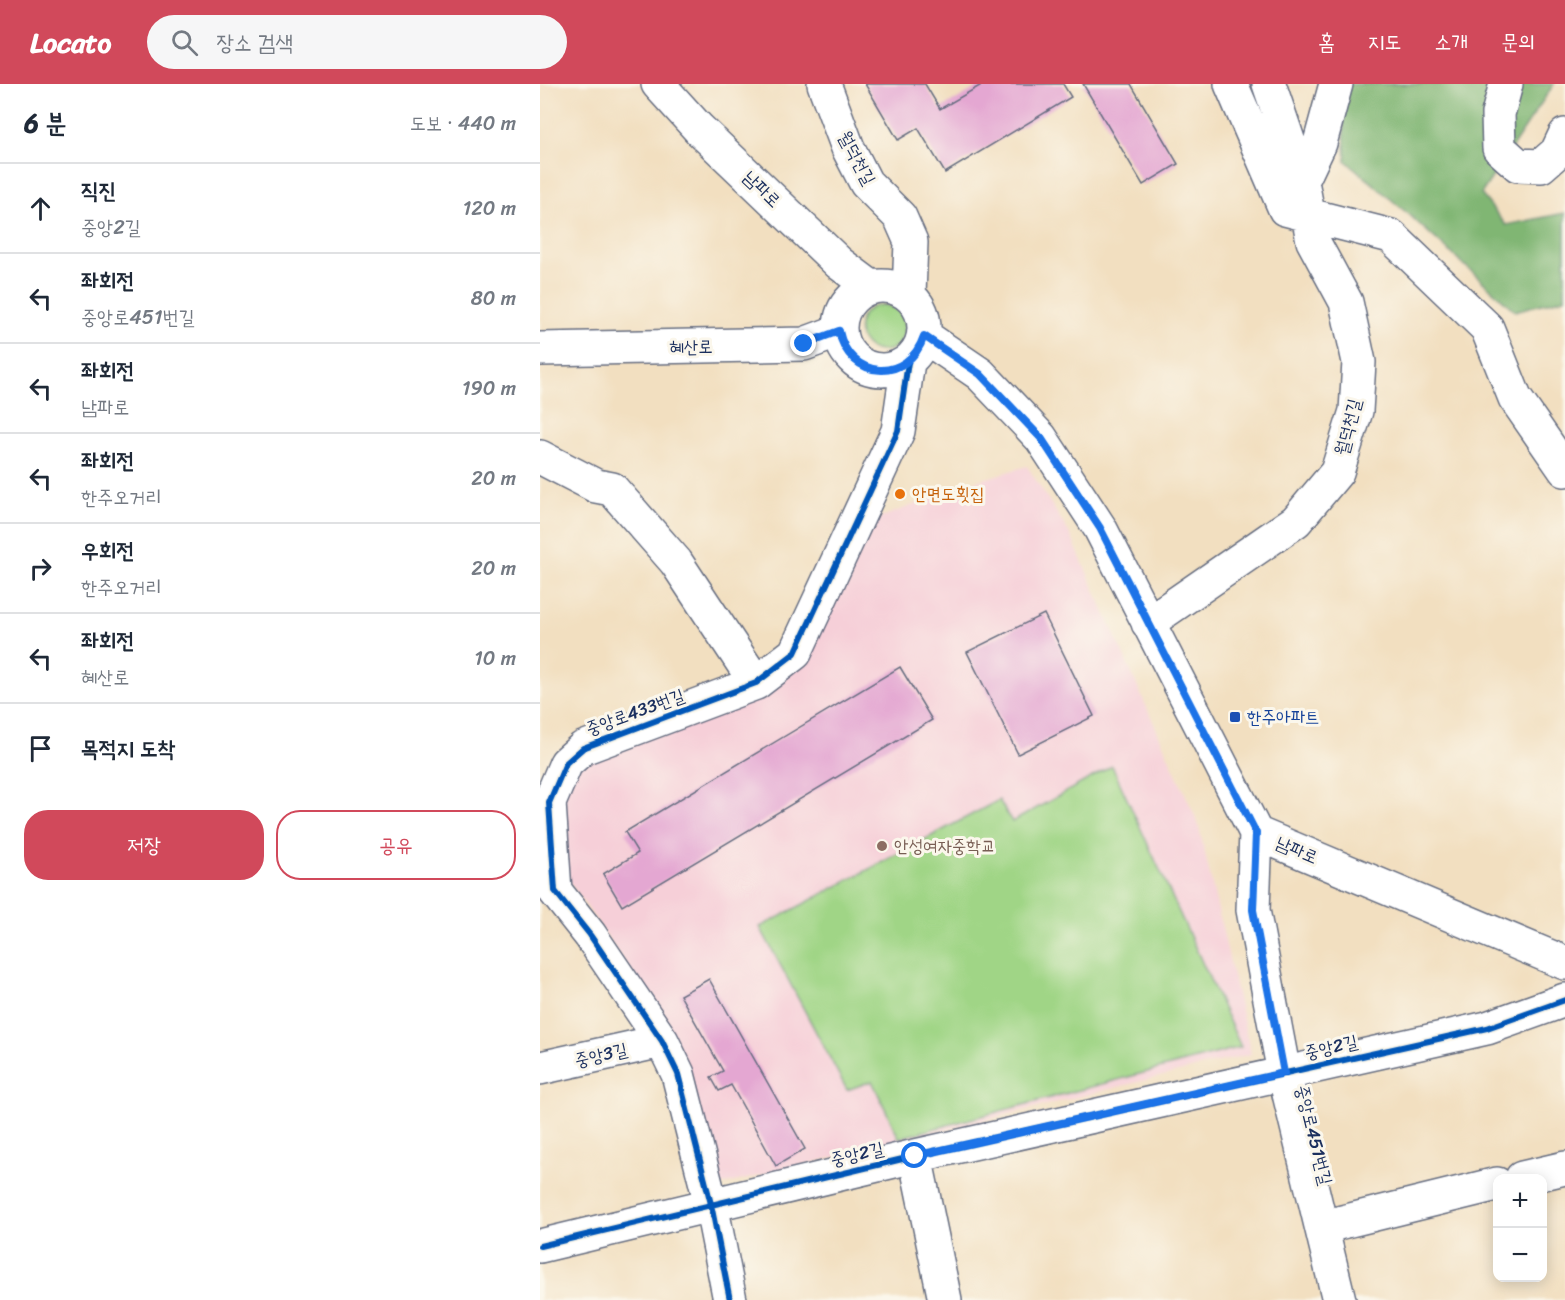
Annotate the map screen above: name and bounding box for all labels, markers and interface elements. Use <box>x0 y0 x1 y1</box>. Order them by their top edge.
search box <box>147 15 567 69</box>
text: Locato <box>30 18 111 67</box>
text: 장소 검색 <box>216 23 293 62</box>
text: 홈 <box>1318 23 1335 61</box>
text: 지도 <box>1368 23 1401 61</box>
text: 소개 <box>1434 23 1468 61</box>
text: 문의 <box>1501 23 1535 61</box>
icon: search <box>168 26 201 59</box>
text: 6 분 <box>24 100 66 146</box>
text: 도보 · 440 m <box>410 106 516 141</box>
street label: 월덕천길 <box>829 125 885 192</box>
street label: 남파로 <box>735 162 789 216</box>
text: 직진 <box>81 171 116 210</box>
text: 120 m <box>463 191 516 226</box>
icon: ahead <box>24 192 57 225</box>
text: 중앙2길 <box>81 210 141 245</box>
text: 좌회전 <box>81 261 134 300</box>
text: 80 m <box>471 281 516 316</box>
icon: left <box>24 282 57 315</box>
text: 중앙로451번길 <box>81 300 195 335</box>
route end <box>790 330 816 356</box>
street label: 혜산로 <box>669 331 713 363</box>
text: 좌회전 <box>81 351 134 390</box>
text: 190 m <box>462 371 516 406</box>
icon: left <box>24 372 57 405</box>
text: 남파로 <box>81 390 129 425</box>
street label: 월덕천길 <box>1325 395 1371 459</box>
text: 좌회전 <box>81 441 134 480</box>
text: 20 m <box>471 461 516 496</box>
icon: left <box>24 462 57 495</box>
place label: 안면도횟집 <box>912 478 984 510</box>
text: 한주오거리 <box>81 480 161 515</box>
marker: 안면도횟집 <box>893 487 907 501</box>
text: 우회전 <box>81 531 134 570</box>
text: 20 m <box>471 551 516 586</box>
icon: right <box>24 552 57 585</box>
text: 한주오거리 <box>81 570 161 605</box>
text: 좌회전 <box>81 621 134 660</box>
text: 10 m <box>474 641 516 676</box>
icon: left <box>24 642 57 675</box>
text: 혜산로 <box>81 660 129 695</box>
street label: 중앙로433번길 <box>581 679 690 745</box>
place label: 한주아파트 <box>1247 701 1319 733</box>
marker: 한주아파트 <box>1228 710 1242 724</box>
text: 목적지 도착 <box>81 729 175 768</box>
icon: arrive <box>24 732 57 765</box>
button: 저장 <box>24 810 264 880</box>
button: 공유 <box>276 810 516 880</box>
street label: 남파로 <box>1271 827 1323 873</box>
place label: 안성여자중학교 <box>894 830 995 862</box>
marker: 안성여자중학교 <box>875 839 889 853</box>
street label: 중앙2길 <box>1301 1025 1361 1069</box>
street label: 중앙3길 <box>571 1033 631 1077</box>
street label: 중앙로451번길 <box>1286 1081 1342 1189</box>
street label: 중앙2길 <box>827 1132 887 1176</box>
route start <box>901 1142 927 1168</box>
map controls <box>1493 1174 1547 1282</box>
button: + <box>1493 1174 1547 1228</box>
button: − <box>1493 1228 1547 1282</box>

